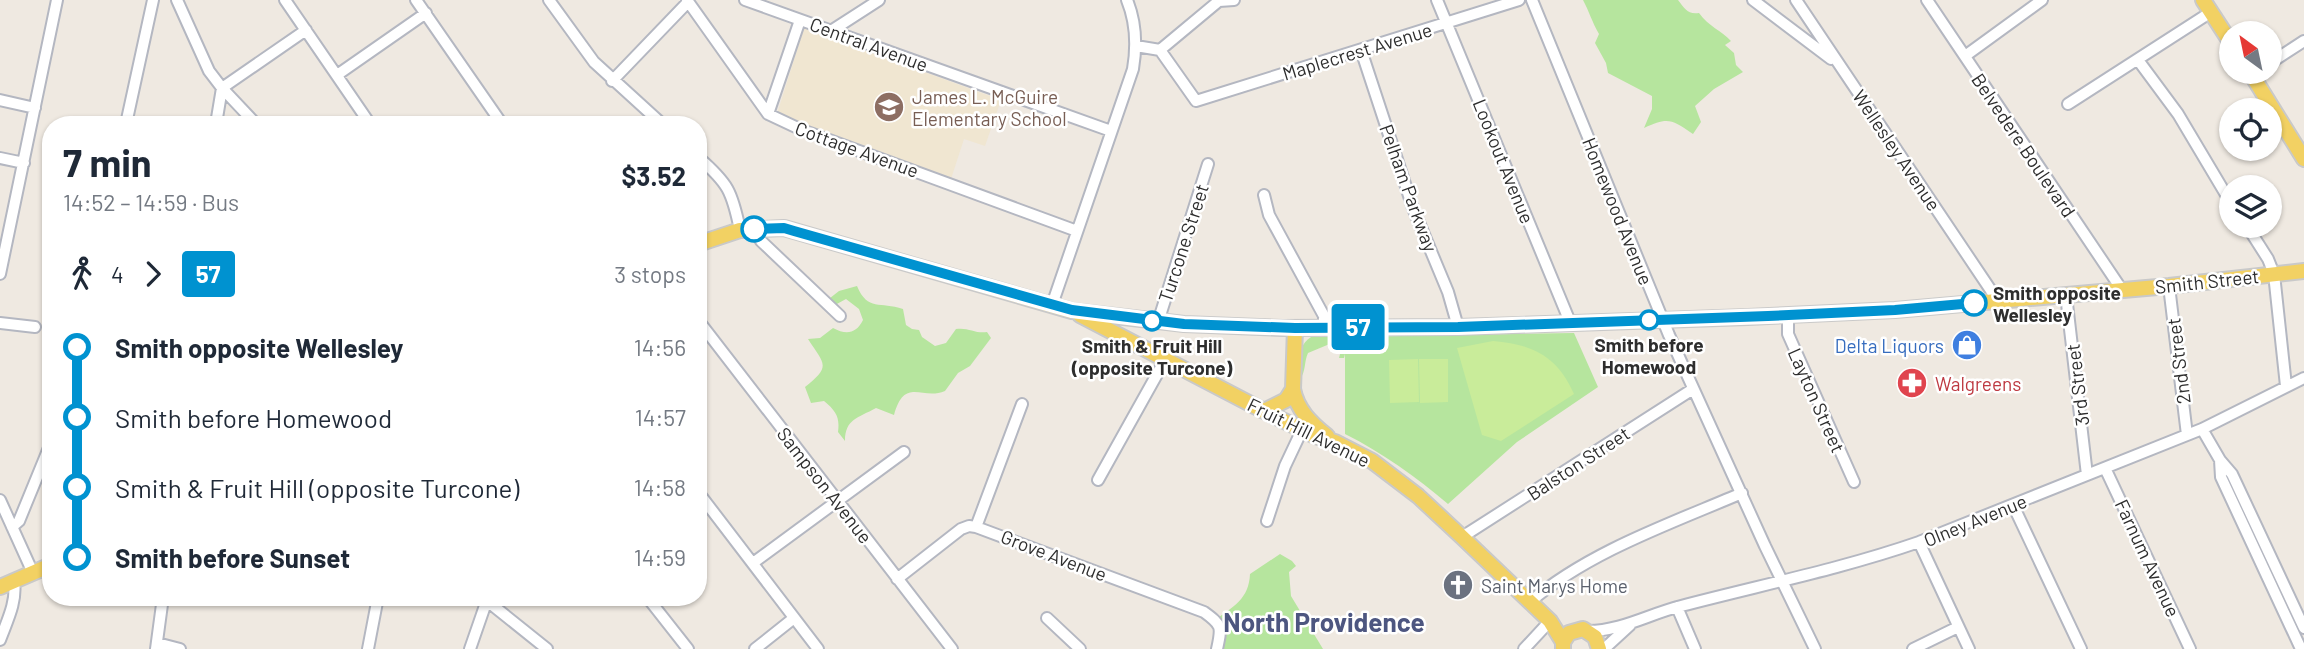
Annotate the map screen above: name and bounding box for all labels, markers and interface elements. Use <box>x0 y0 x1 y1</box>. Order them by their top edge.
street label: Central Avenue <box>807 12 931 76</box>
street label: Maplecrest Avenue <box>1279 17 1435 85</box>
north arrow <box>2219 21 2282 84</box>
map controls <box>2219 21 2282 238</box>
street label: Belvedere Boulevard <box>1967 69 2081 221</box>
place label: James L. McGuire Elementary School <box>912 85 1067 130</box>
street label: Wellesley Avenue <box>1848 85 1946 215</box>
school or university icon: James L. McGuire Elementary School <box>872 90 906 124</box>
street label: Lookout Avenue <box>1469 95 1539 227</box>
button: locate <box>2219 98 2282 161</box>
street label: Cottage Avenue <box>792 116 922 182</box>
street label: Pelham Parkway <box>1375 121 1443 255</box>
street label: Homewood Avenue <box>1578 134 1658 288</box>
text: 7 min <box>63 139 152 185</box>
text: $3.52 <box>621 160 686 191</box>
button: layers <box>2219 175 2282 238</box>
street label: Turcone Street <box>1153 181 1213 305</box>
text: 14:52 – 14:59 · Bus <box>63 188 239 216</box>
unlabelled marker <box>741 216 767 242</box>
icon: walk <box>63 255 101 293</box>
icon: forward <box>134 255 172 293</box>
text: 57 <box>196 259 221 288</box>
text: 4 <box>111 260 124 288</box>
text: 3 stops <box>614 260 686 288</box>
street label: Smith Street <box>2154 264 2260 298</box>
place label: Smith opposite Wellesley <box>1993 281 2121 326</box>
marker: Smith opposite Wellesley <box>1961 290 1987 316</box>
line badge: 57 <box>1326 304 1390 350</box>
marker: Smith before Homewood <box>1639 310 1659 330</box>
marker: Smith & Fruit Hill (opposite Turcone) <box>1142 311 1162 331</box>
text: 57 <box>1346 312 1370 341</box>
street label: 2nd Street <box>2161 317 2195 405</box>
shop icon: Delta Liquors <box>1950 328 1984 362</box>
text: Smith opposite Wellesley <box>115 332 403 363</box>
text: 14:56 <box>634 333 686 361</box>
place label: Smith before Homewood <box>1594 333 1704 378</box>
place label: Smith & Fruit Hill (opposite Turcone) <box>1071 334 1233 379</box>
place label: Delta Liquors <box>1835 334 1944 357</box>
street label: 3rd Street <box>2061 343 2093 427</box>
street label: Layton Street <box>1784 344 1850 456</box>
pharmacy icon: Walgreens <box>1895 366 1929 400</box>
place label: Walgreens <box>1935 372 2021 395</box>
street label: Fruit Hill Avenue <box>1244 392 1374 472</box>
text: Smith before Homewood <box>115 402 392 433</box>
text: 14:57 <box>635 403 686 431</box>
street label: Balston Street <box>1522 421 1634 505</box>
street label: Sampson Avenue <box>773 422 877 548</box>
text: Smith & Fruit Hill (opposite Turcone) <box>115 472 519 503</box>
text: 14:58 <box>634 473 686 501</box>
street label: Olney Avenue <box>1920 489 2030 551</box>
street label: Farnum Avenue <box>2111 496 2185 620</box>
street label: Grove Avenue <box>998 524 1110 586</box>
text: Smith before Sunset <box>115 542 350 573</box>
text: 14:59 <box>634 543 686 571</box>
church icon: Saint Marys Home <box>1441 568 1475 602</box>
place label: Saint Marys Home <box>1481 574 1628 597</box>
district label: North Providence <box>1223 606 1425 637</box>

